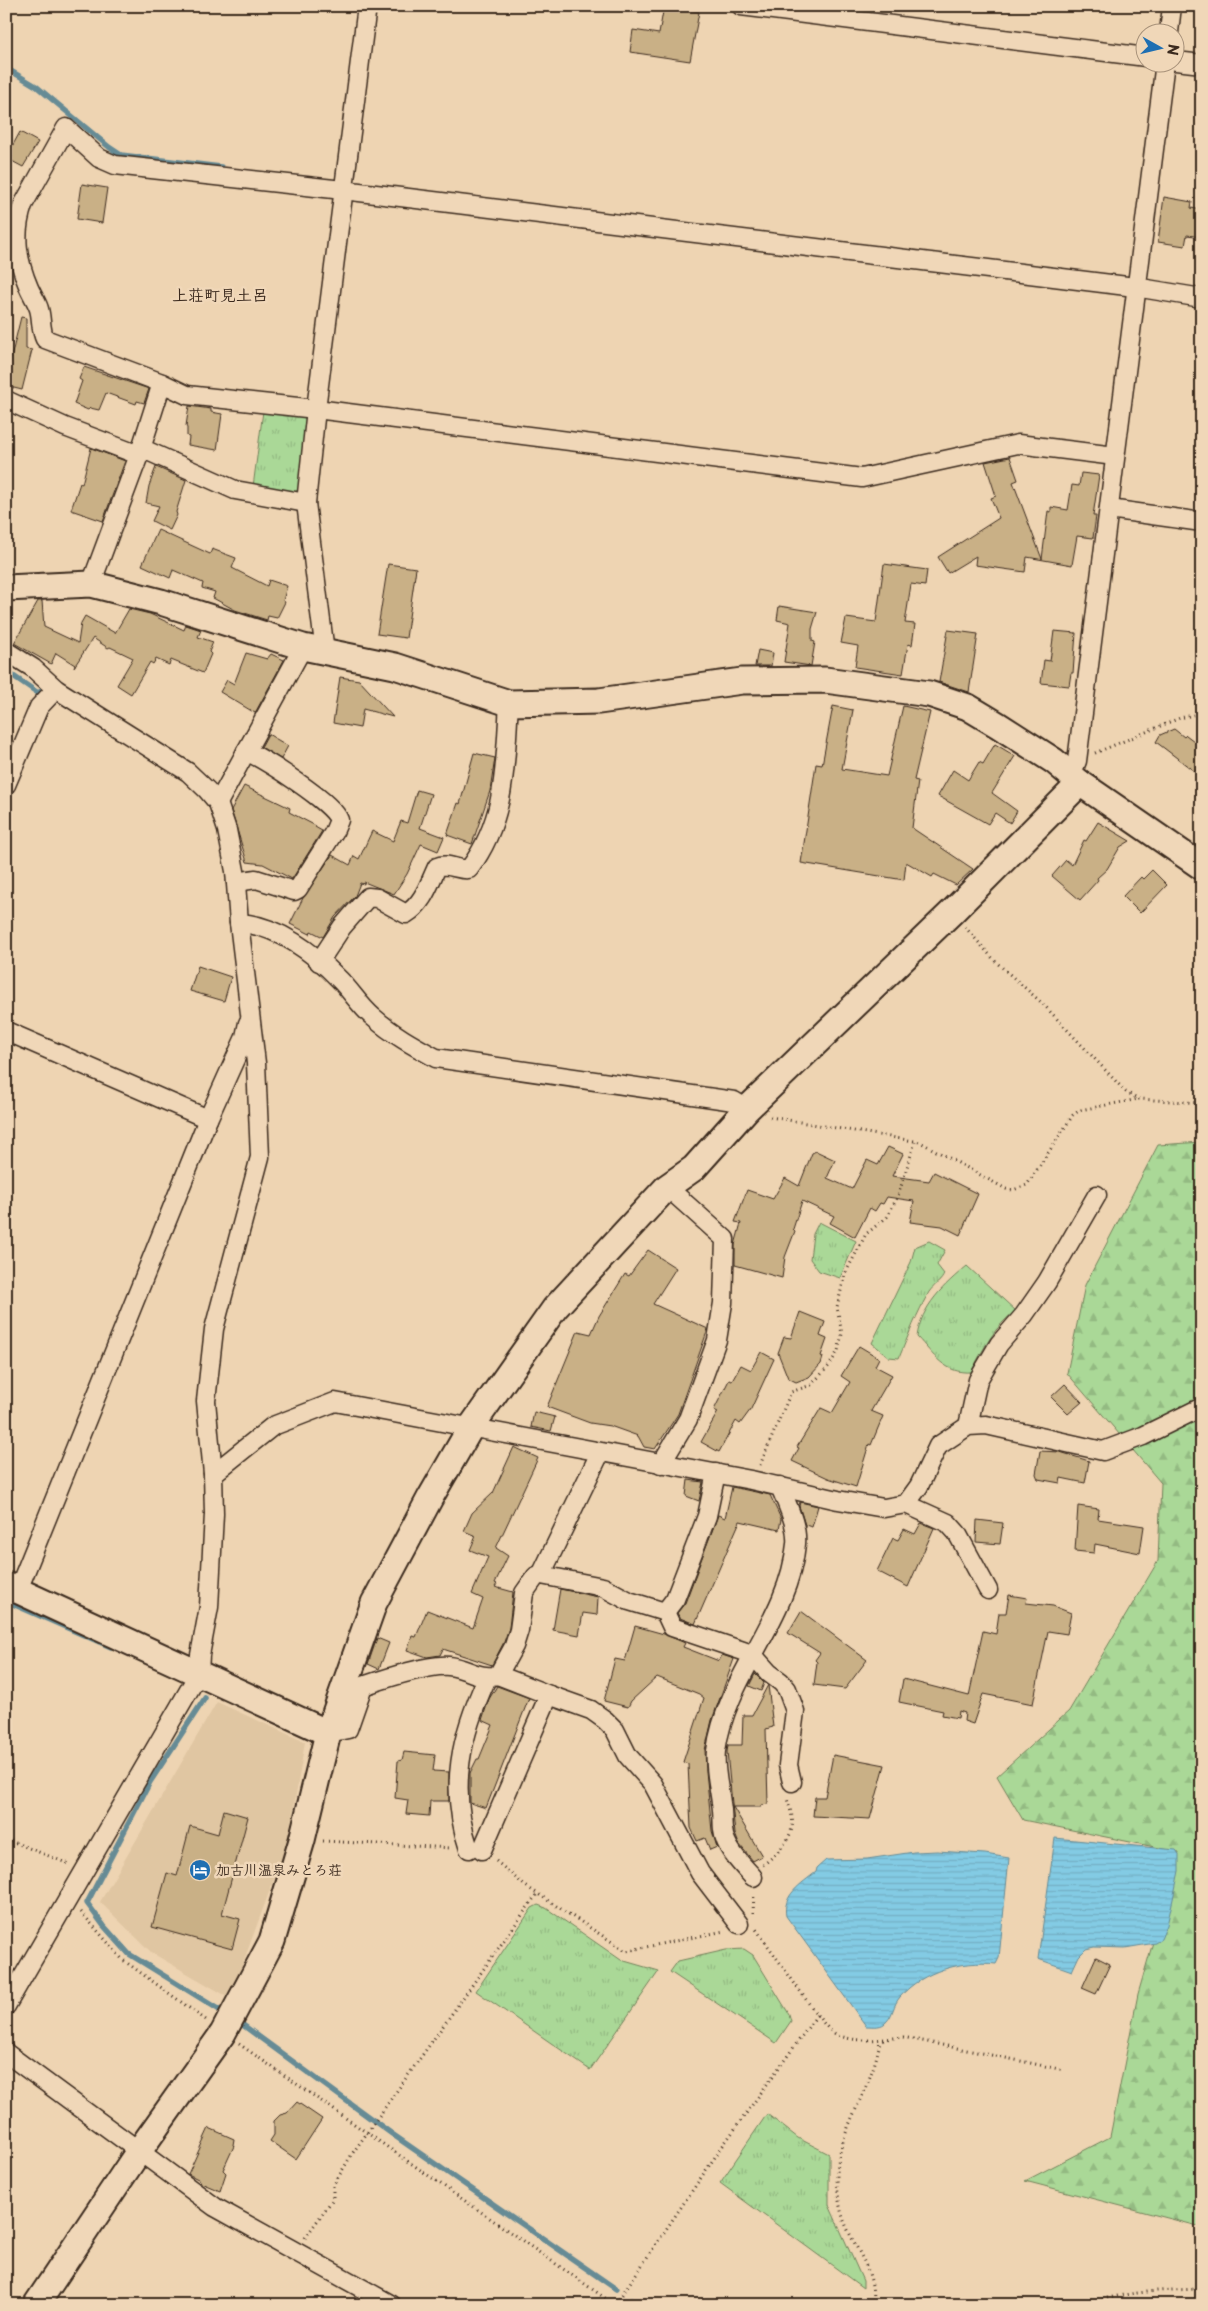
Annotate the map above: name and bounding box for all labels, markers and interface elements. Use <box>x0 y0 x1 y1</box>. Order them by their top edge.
north arrow <box>1136 22 1186 72</box>
text: N <box>1162 43 1185 57</box>
district label: 上荘町見土呂 <box>172 282 268 306</box>
hotel icon: 加古川温泉みとろ荘 <box>188 1858 212 1882</box>
place label: 加古川温泉みとろ荘 <box>216 1859 342 1880</box>

